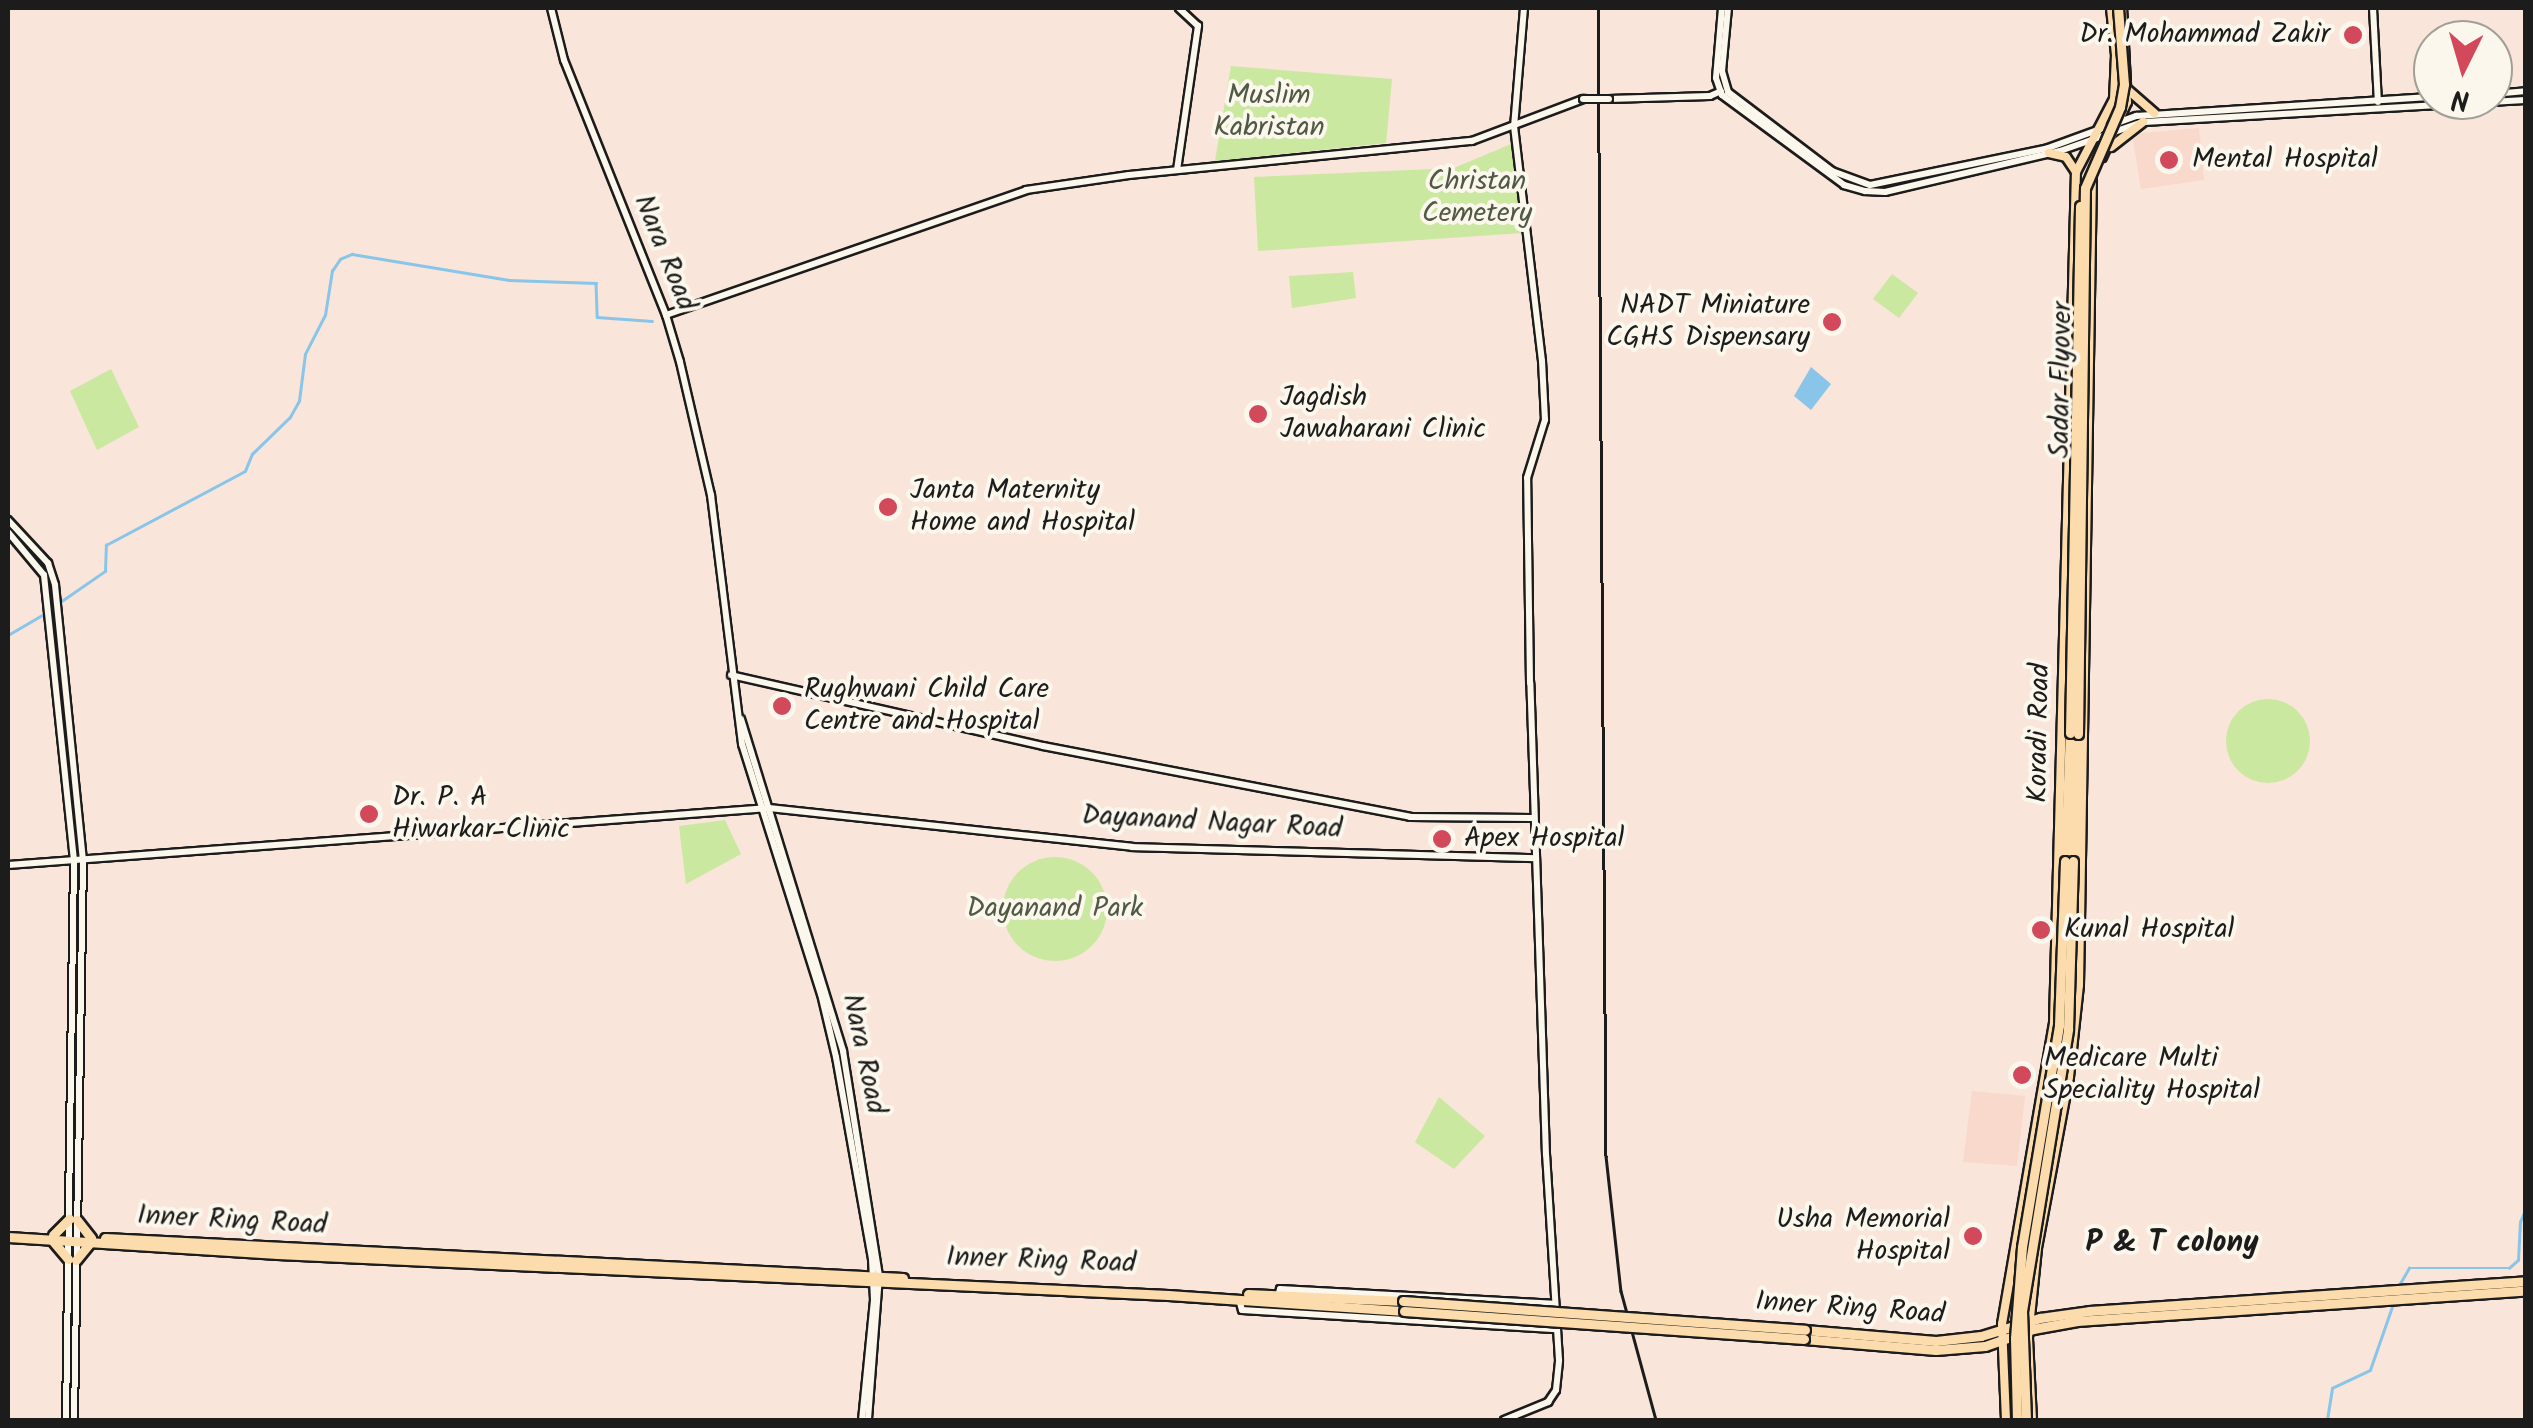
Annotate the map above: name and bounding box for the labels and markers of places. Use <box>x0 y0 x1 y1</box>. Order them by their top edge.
place label: Dr. Mohammad Zakir <box>2079 18 2330 52</box>
marker: Dr. Mohammad Zakir <box>2340 22 2366 48</box>
place label: Mental Hospital <box>2192 143 2378 177</box>
marker: Mental Hospital <box>2156 147 2182 173</box>
place label: NADT Miniature CGHS Dispensary <box>1606 289 1810 355</box>
marker: NADT Miniature CGHS Dispensary <box>1819 309 1845 335</box>
place label: Jagdish Jawaharani Clinic <box>1280 381 1486 447</box>
marker: Jagdish Jawaharani Clinic <box>1245 401 1271 427</box>
place label: Janta Maternity Home and Hospital <box>910 474 1135 540</box>
marker: Janta Maternity Home and Hospital <box>875 494 901 520</box>
place label: Rughwani Child Care Centre and Hospital <box>804 673 1049 739</box>
marker: Rughwani Child Care Centre and Hospital <box>769 693 795 719</box>
place label: Dr. P. A Hiwarkar Clinic <box>392 781 570 847</box>
marker: Dr. P. A Hiwarkar Clinic <box>356 801 382 827</box>
place label: Apex Hospital <box>1464 822 1624 856</box>
marker: Apex Hospital <box>1429 826 1455 852</box>
place label: Kunal Hospital <box>2064 913 2234 947</box>
marker: Kunal Hospital <box>2028 917 2054 943</box>
place label: Medicare Multi Speciality Hospital <box>2044 1042 2260 1108</box>
marker: Medicare Multi Speciality Hospital <box>2009 1062 2035 1088</box>
place label: Usha Memorial Hospital <box>1776 1203 1950 1269</box>
marker: Usha Memorial Hospital <box>1960 1223 1986 1249</box>

